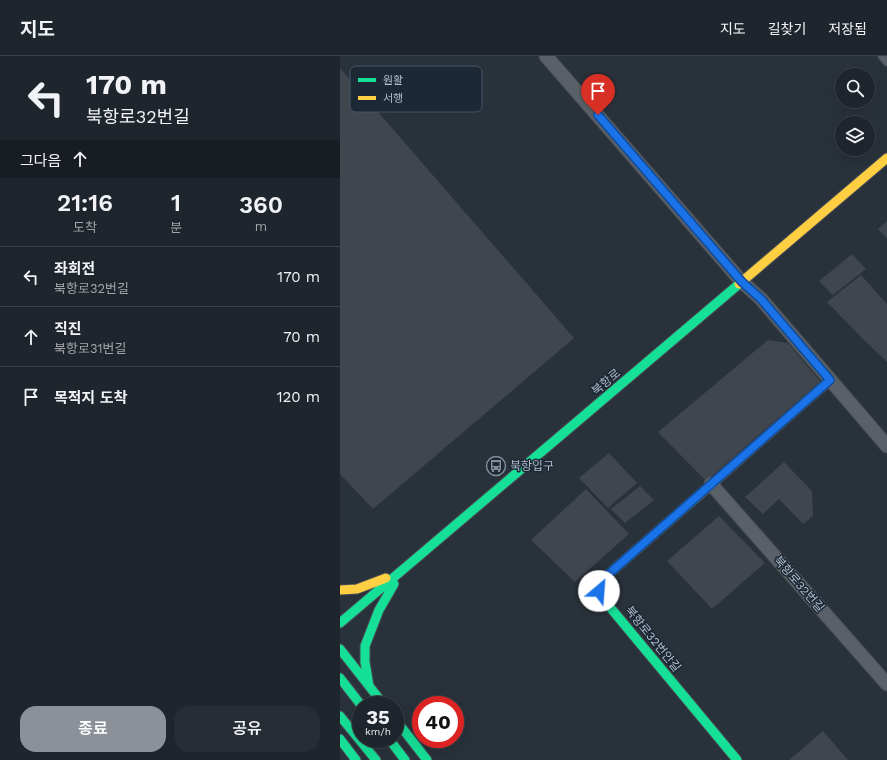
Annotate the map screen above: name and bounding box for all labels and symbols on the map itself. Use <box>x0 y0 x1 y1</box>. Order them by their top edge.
legend <box>350 66 482 112</box>
text: 원활 <box>383 74 403 87</box>
pin <box>581 74 615 115</box>
text: 서행 <box>383 92 403 105</box>
street label: 북항로 <box>589 366 623 398</box>
bus stop icon: 북항입구 <box>485 455 507 477</box>
place label: 북항입구 <box>510 459 554 473</box>
street label: 북항로32번길 <box>771 553 827 615</box>
position arrow <box>578 570 620 612</box>
street label: 북항로32번안길 <box>622 603 684 675</box>
speed limit sign: 40 <box>412 696 464 748</box>

